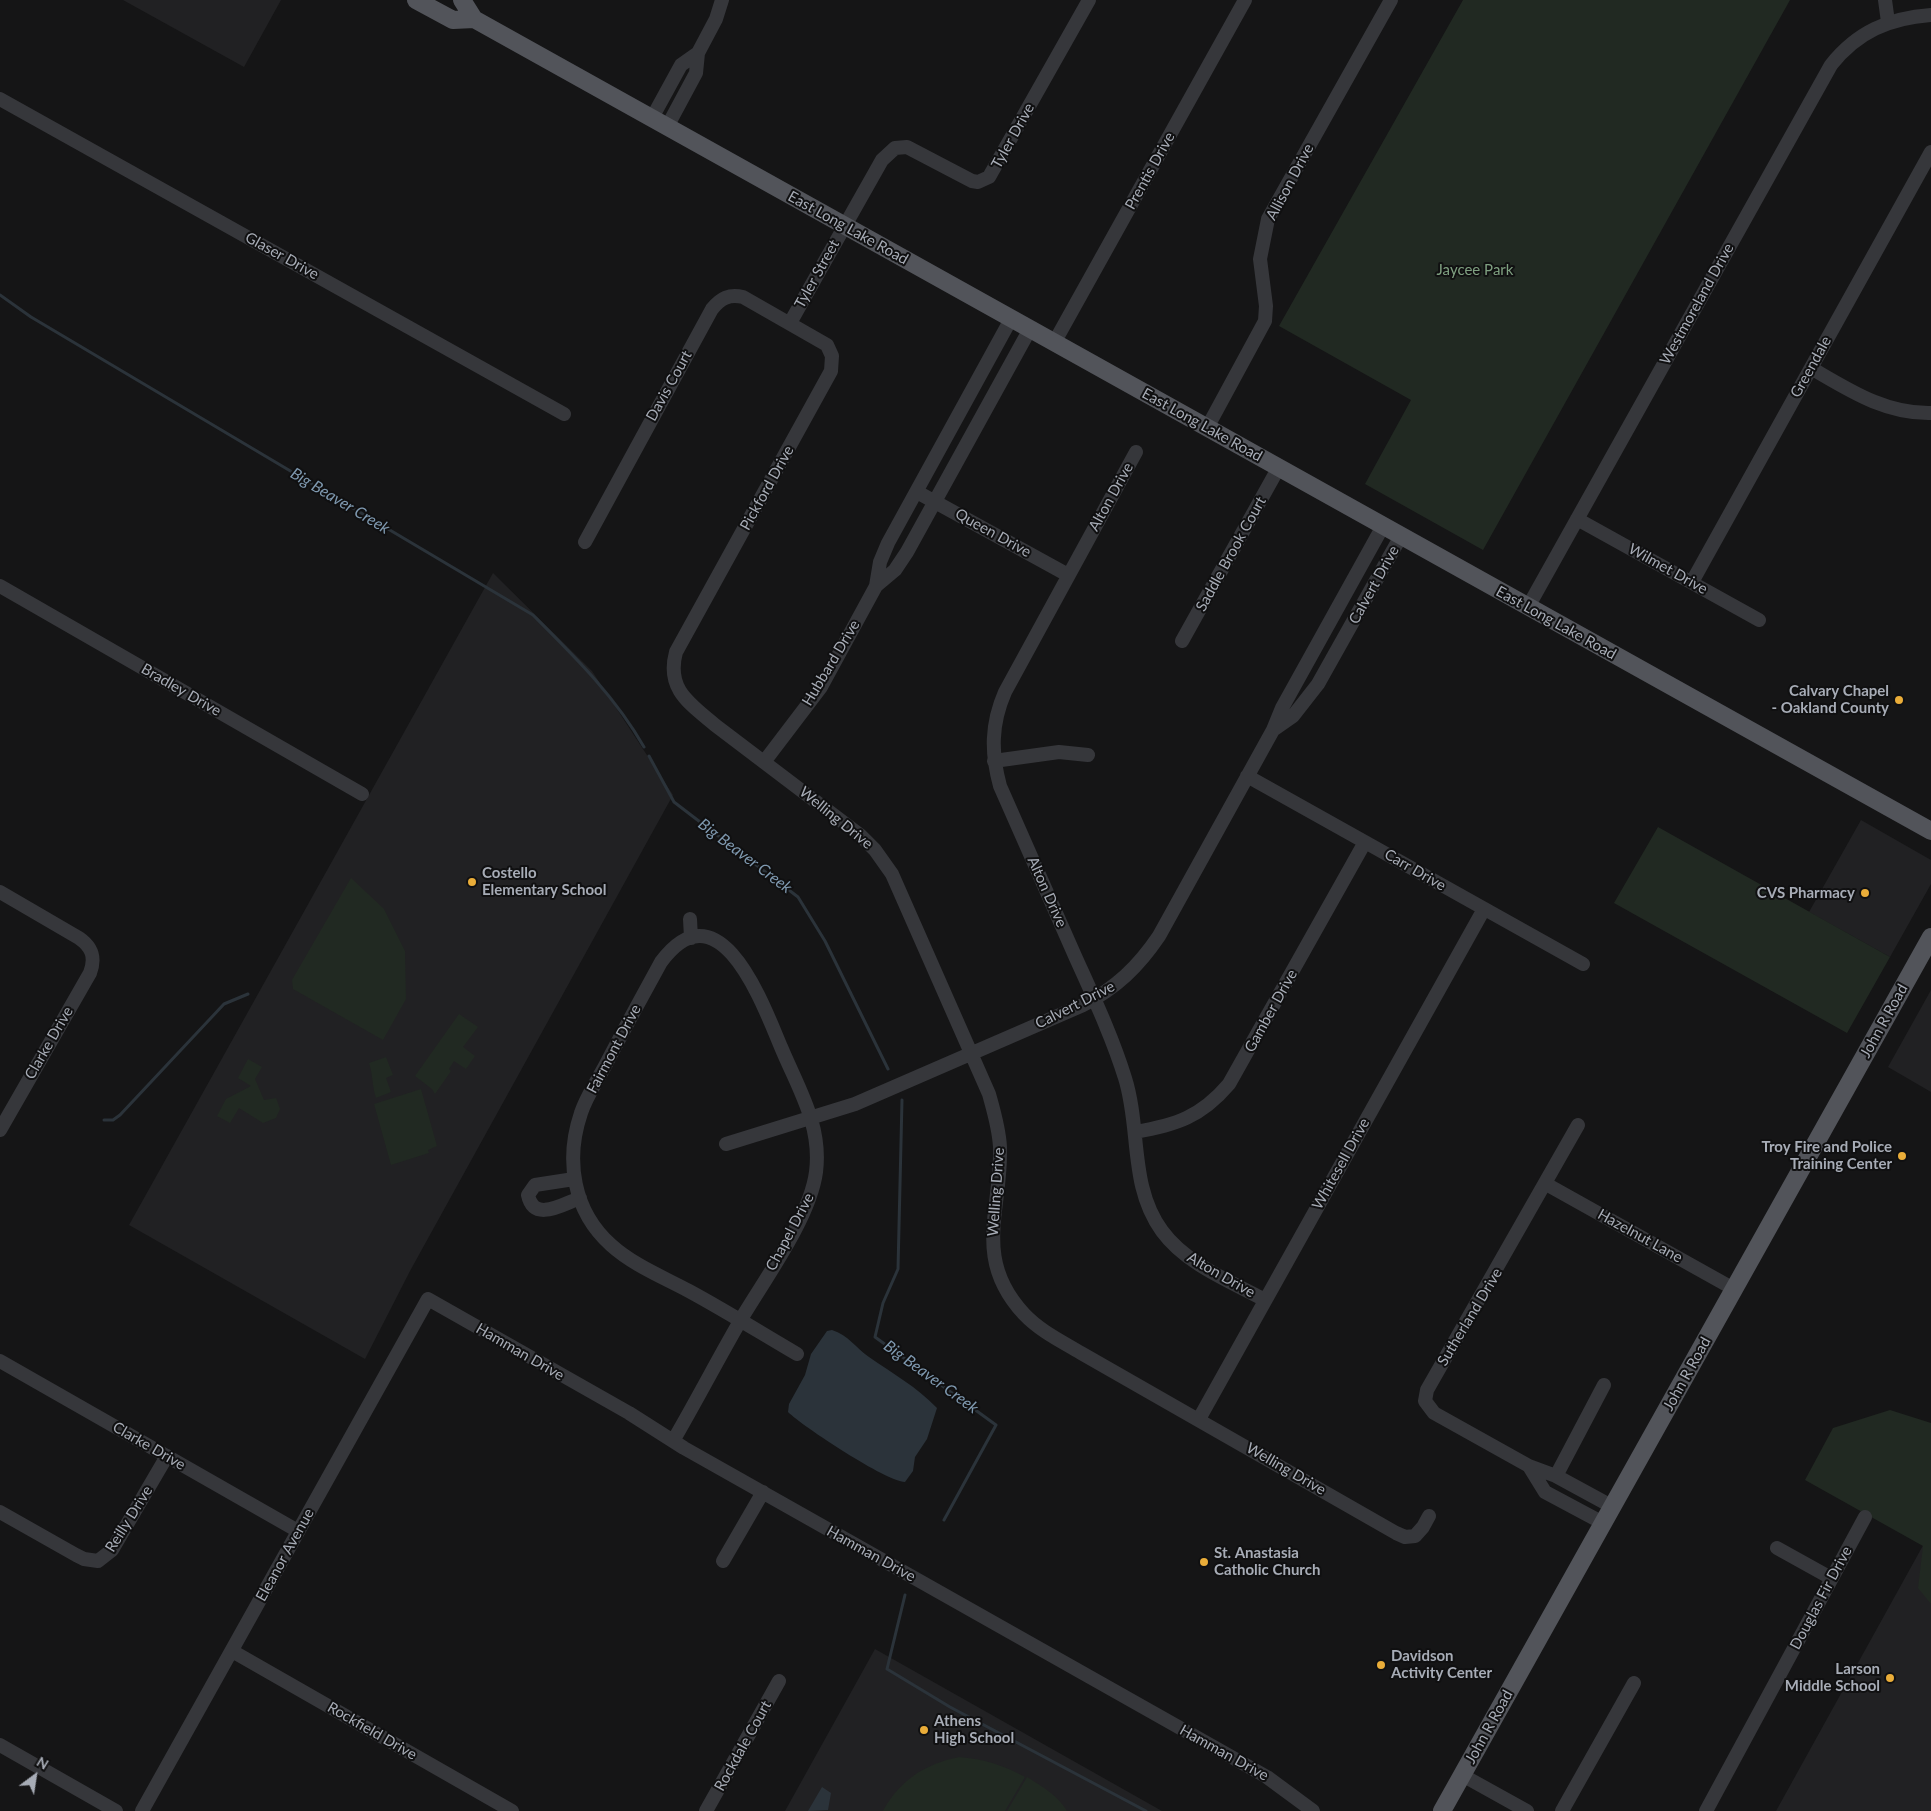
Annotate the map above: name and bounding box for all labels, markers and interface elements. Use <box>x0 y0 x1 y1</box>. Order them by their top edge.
street label: Tyler Drive <box>988 100 1038 172</box>
street label: Prentis Drive <box>1121 129 1179 213</box>
street label: Allison Drive <box>1262 141 1318 223</box>
street label: East Long Lake Road <box>785 187 911 269</box>
street label: Glaser Drive <box>242 228 322 284</box>
street label: Tyler Street <box>791 237 843 311</box>
street label: Westmoreland Drive <box>1656 240 1738 368</box>
park label: Jaycee Park <box>1437 261 1513 279</box>
street label: Greendale <box>1787 333 1835 401</box>
street label: Davis Court <box>642 348 696 424</box>
street label: East Long Lake Road <box>1139 384 1265 466</box>
street label: Pickford Drive <box>736 443 798 533</box>
street label: Alton Drive <box>1085 460 1137 534</box>
water label: Big Beaver Creek <box>287 464 393 538</box>
street label: Saddle Brook Court <box>1192 494 1270 614</box>
street label: Queen Drive <box>952 505 1034 561</box>
street label: Wilmet Drive <box>1625 540 1711 598</box>
street label: Calvert Drive <box>1345 543 1403 627</box>
street label: East Long Lake Road <box>1493 582 1619 664</box>
street label: Hubbard Drive <box>798 617 864 709</box>
street label: Bradley Drive <box>138 660 224 720</box>
place label: Calvary Chapel - Oakland County <box>1772 682 1889 717</box>
marker: Calvary Chapel - Oakland County <box>1893 694 1905 706</box>
street label: Welling Drive <box>796 783 876 853</box>
water label: Big Beaver Creek <box>694 815 796 897</box>
street label: Carr Drive <box>1381 845 1449 895</box>
street label: Alton Drive <box>1023 854 1071 930</box>
place label: Costello Elementary School <box>482 864 606 899</box>
marker: Costello Elementary School <box>466 876 478 888</box>
place label: CVS Pharmacy <box>1757 884 1855 902</box>
marker: CVS Pharmacy <box>1859 887 1871 899</box>
street label: Gamber Drive <box>1241 966 1301 1056</box>
street label: Calvert Drive <box>1032 977 1118 1033</box>
street label: John R Road <box>1856 981 1912 1061</box>
street label: Fairmont Drive <box>583 1002 645 1096</box>
street label: Clarke Drive <box>21 1003 77 1083</box>
street label: Whitesell Drive <box>1308 1115 1374 1213</box>
place label: Troy Fire and Police Training Center <box>1761 1138 1892 1173</box>
street label: Welling Drive <box>984 1147 1008 1237</box>
marker: Troy Fire and Police Training Center <box>1896 1150 1908 1162</box>
street label: Chapel Drive <box>762 1190 818 1274</box>
street label: Hazelnut Lane <box>1594 1205 1686 1267</box>
street label: Alton Drive <box>1184 1248 1258 1302</box>
street label: Sutherland Drive <box>1434 1265 1506 1369</box>
street label: Hamman Drive <box>473 1320 567 1384</box>
street label: John R Road <box>1659 1334 1715 1414</box>
water label: Big Beaver Creek <box>880 1336 982 1418</box>
street label: Clarke Drive <box>109 1418 189 1474</box>
street label: Welling Drive <box>1243 1439 1329 1499</box>
street label: Reilly Drive <box>102 1482 156 1556</box>
street label: Eleanor Avenue <box>252 1505 318 1605</box>
street label: Hamman Drive <box>823 1522 919 1586</box>
street label: Douglas Fir Drive <box>1786 1543 1856 1653</box>
place label: St. Anastasia Catholic Church <box>1214 1544 1320 1579</box>
marker: St. Anastasia Catholic Church <box>1198 1556 1210 1568</box>
place label: Davidson Activity Center <box>1391 1647 1492 1682</box>
marker: Davidson Activity Center <box>1375 1659 1387 1671</box>
place label: Larson Middle School <box>1785 1660 1880 1695</box>
marker: Larson Middle School <box>1884 1672 1896 1684</box>
street label: John R Road <box>1461 1687 1517 1767</box>
street label: Rockfield Drive <box>324 1698 420 1764</box>
street label: Rockdale Court <box>711 1698 775 1794</box>
place label: Athens High School <box>934 1712 1014 1747</box>
street label: Hamman Drive <box>1176 1721 1272 1785</box>
marker: Athens High School <box>918 1724 930 1736</box>
north arrow <box>10 1751 60 1801</box>
text: N <box>34 1753 52 1773</box>

